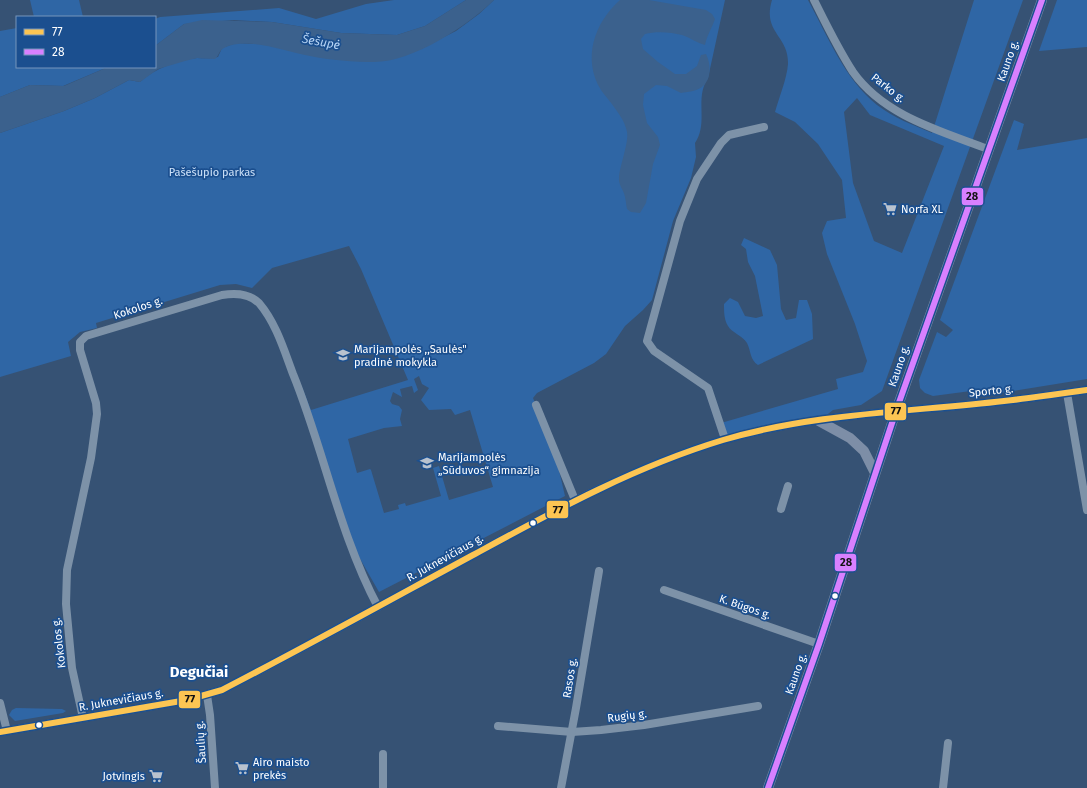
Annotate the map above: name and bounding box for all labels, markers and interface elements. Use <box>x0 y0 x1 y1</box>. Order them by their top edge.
legend <box>16 16 156 68</box>
text: 77 <box>52 25 63 39</box>
water label: Šešupė <box>300 31 341 52</box>
street label: Kauno g. <box>995 38 1022 83</box>
text: 28 <box>52 45 65 59</box>
street label: Parko g. <box>869 71 908 105</box>
park label: Pašešupio parkas <box>169 166 255 179</box>
line badge: 28 <box>961 187 984 206</box>
text: 28 <box>966 190 979 203</box>
supermarket icon: Norfa XL <box>882 201 898 217</box>
place label: Norfa XL <box>901 203 943 216</box>
street label: Kokolos g. <box>112 294 164 322</box>
place label: Marijampolės ,,Saulės" pradinė mokykla <box>354 343 467 369</box>
street label: Kauno g. <box>886 343 912 388</box>
school or university icon: Marijampolės ,,Saulės" pradinė mokykla <box>335 347 351 363</box>
street label: Sporto g. <box>968 382 1014 400</box>
line badge: 77 <box>884 402 907 421</box>
text: 77 <box>891 405 901 418</box>
place label: Marijampolės „Sūduvos“ gimnazija <box>438 451 540 477</box>
school or university icon: Marijampolės „Sūduvos“ gimnazija <box>419 455 435 471</box>
line badge: 77 <box>546 500 569 519</box>
text: 77 <box>553 504 563 517</box>
unlabelled marker <box>528 518 538 528</box>
street label: R. Juknevičiaus g. <box>404 531 486 584</box>
line badge: 28 <box>834 553 857 572</box>
text: 28 <box>840 556 853 569</box>
unlabelled marker <box>830 591 840 601</box>
street label: K. Būgos g. <box>718 592 773 622</box>
street label: Kokolos g. <box>49 617 69 669</box>
street label: Kauno g. <box>783 651 810 696</box>
street label: Rasos g. <box>560 657 580 699</box>
district label: Degučiai <box>170 663 228 681</box>
street label: R. Juknevičiaus g. <box>78 686 165 714</box>
line badge: 77 <box>178 690 201 709</box>
text: 77 <box>185 693 195 706</box>
street label: Rugių g. <box>607 707 648 725</box>
unlabelled marker <box>34 720 44 730</box>
street label: Šaulių g. <box>192 720 209 764</box>
place label: Airo maisto prekės <box>253 756 310 782</box>
supermarket icon: Airo maisto prekės <box>234 760 250 776</box>
supermarket icon: Jotvingis <box>148 768 164 784</box>
place label: Jotvingis <box>102 770 145 783</box>

